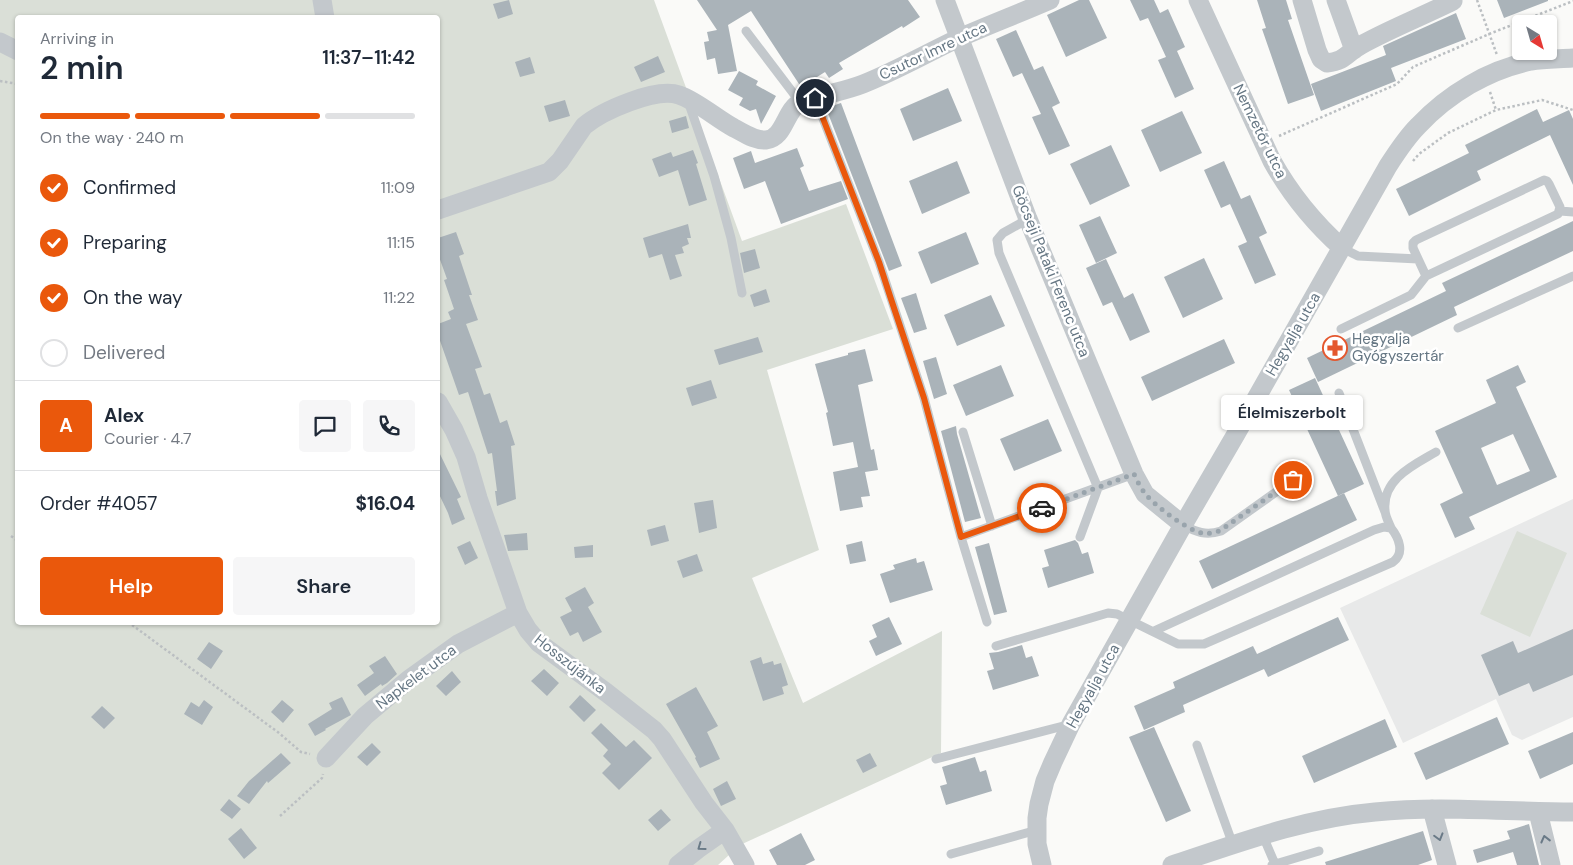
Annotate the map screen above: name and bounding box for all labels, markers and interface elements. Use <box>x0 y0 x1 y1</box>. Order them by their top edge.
north arrow <box>1512 15 1558 60</box>
map controls <box>1512 15 1557 60</box>
street label: Csutor Imre utca <box>876 17 990 85</box>
text: Arriving in <box>40 28 114 49</box>
text: 11:37–11:42 <box>322 45 415 70</box>
text: 2 min <box>40 47 124 89</box>
pin <box>794 77 836 119</box>
street label: Nemzetőr utca <box>1229 81 1291 181</box>
icon: home <box>801 84 829 112</box>
text: On the way · 240 m <box>40 127 184 148</box>
icon: check <box>40 174 68 202</box>
text: Confirmed <box>83 175 176 200</box>
text: 11:09 <box>381 177 415 198</box>
street label: Göcseji Pataki Ferenc utca <box>1007 182 1095 360</box>
icon: check <box>40 229 68 257</box>
text: Preparing <box>83 230 167 255</box>
text: 11:15 <box>387 232 415 253</box>
icon: check <box>40 284 68 312</box>
text: On the way <box>83 285 183 310</box>
text: 11:22 <box>383 287 415 308</box>
street label: Hegyalja utca <box>1261 289 1325 379</box>
place label: Hegyalja Gyógyszertár <box>1352 329 1444 366</box>
pharmacy icon: Hegyalja Gyógyszertár <box>1322 335 1348 361</box>
text: Delivered <box>83 340 165 365</box>
callout: Élelmiszerbolt <box>1222 395 1364 430</box>
button: chat <box>299 400 351 452</box>
button: phone <box>363 400 415 452</box>
text: Élelmiszerbolt <box>1238 402 1346 423</box>
text: Alex <box>104 403 144 428</box>
text: A <box>59 413 73 438</box>
text: Courier · 4.7 <box>104 428 192 449</box>
pin <box>1272 459 1314 501</box>
icon: bag <box>1279 466 1307 494</box>
courier <box>1017 483 1067 533</box>
text: Order #4057 <box>40 491 157 516</box>
text: $16.04 <box>355 491 415 516</box>
icon: car <box>1028 494 1056 522</box>
button: Help <box>40 557 223 615</box>
button: Share <box>233 557 415 615</box>
street label: Hosszújánka <box>530 630 610 698</box>
street label: Napkelet utca <box>372 640 460 714</box>
street label: Hegyalja utca <box>1062 640 1124 732</box>
one-way arrow <box>1434 833 1444 841</box>
one-way arrow <box>1540 835 1550 843</box>
one-way arrow <box>697 841 707 850</box>

